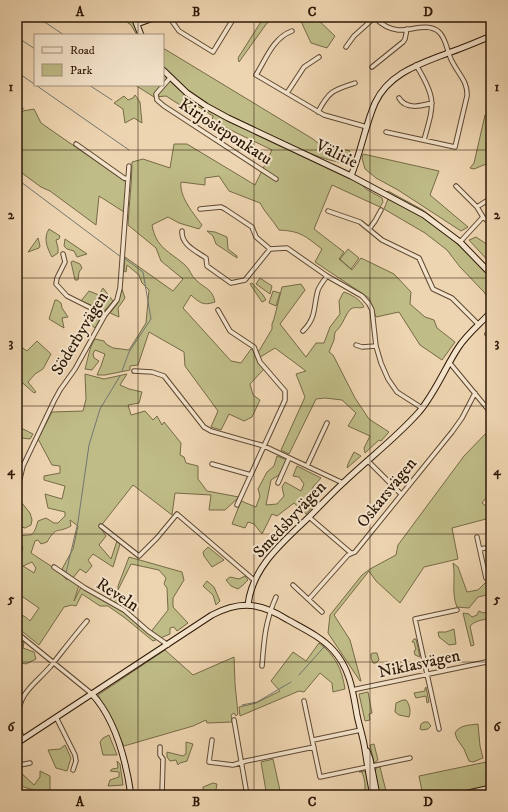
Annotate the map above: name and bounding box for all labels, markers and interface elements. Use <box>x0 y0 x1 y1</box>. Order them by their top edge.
text: A <box>75 4 85 20</box>
text: B <box>192 4 200 20</box>
text: C <box>308 4 317 20</box>
text: D <box>423 4 433 20</box>
legend <box>34 34 164 86</box>
text: Road <box>70 43 95 58</box>
text: Park <box>70 63 92 78</box>
text: 1 <box>9 79 14 95</box>
text: 1 <box>495 79 500 95</box>
street label: Kirjosieponkatu <box>175 93 276 170</box>
street label: Välitie <box>311 134 361 173</box>
text: 2 <box>8 207 15 223</box>
text: 2 <box>494 207 501 223</box>
street label: Söderbyvägen <box>46 287 114 379</box>
text: 3 <box>9 335 14 351</box>
text: 3 <box>495 335 500 351</box>
street label: Oskarsvägen <box>352 453 422 532</box>
text: 4 <box>6 463 15 480</box>
text: 4 <box>492 463 501 480</box>
street label: Smedsbyvägen <box>248 476 331 563</box>
street label: Reveln <box>92 573 143 617</box>
text: 5 <box>7 591 15 607</box>
text: 5 <box>493 591 501 607</box>
street label: Niklasvägen <box>376 645 462 683</box>
text: 6 <box>8 719 16 735</box>
text: 6 <box>494 719 502 735</box>
text: A <box>75 794 85 810</box>
text: B <box>192 794 200 810</box>
text: C <box>308 794 317 810</box>
text: D <box>423 794 433 810</box>

